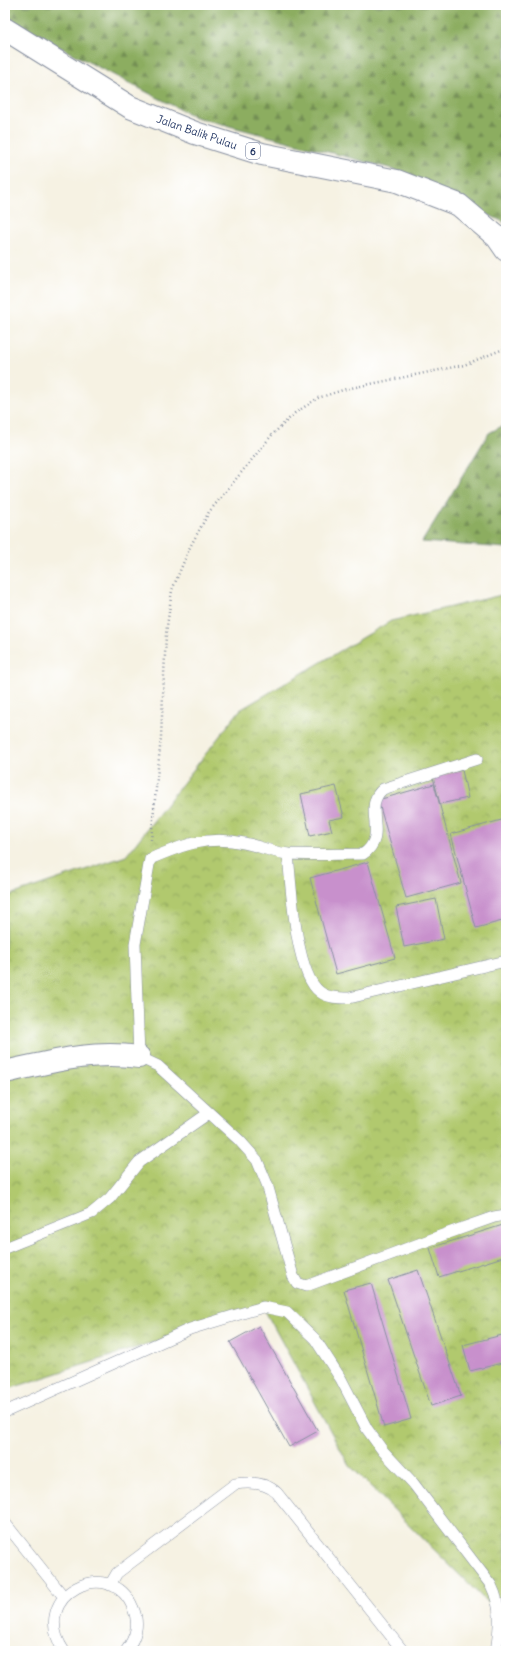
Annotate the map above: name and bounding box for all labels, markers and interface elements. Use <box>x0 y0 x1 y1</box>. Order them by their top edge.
street label: Jalan Balik Pulau <box>155 112 240 153</box>
road number: 6 <box>246 143 260 159</box>

